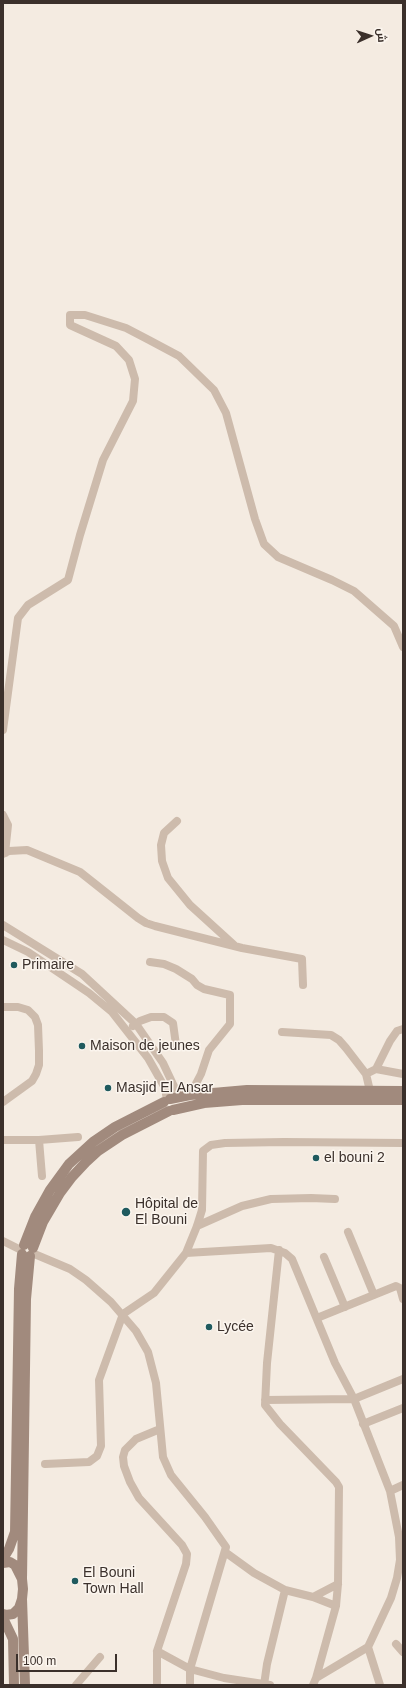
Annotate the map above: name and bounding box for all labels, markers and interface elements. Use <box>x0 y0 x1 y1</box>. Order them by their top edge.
north arrow <box>350 16 390 56</box>
text: ش <box>376 28 388 43</box>
place label: Primaire <box>22 957 74 973</box>
marker: Primaire <box>9 960 19 970</box>
place label: Maison de jeunes <box>90 1038 200 1054</box>
marker: Maison de jeunes <box>77 1041 87 1051</box>
place label: Masjid El Ansar <box>116 1080 213 1096</box>
marker: Masjid El Ansar <box>103 1083 113 1093</box>
place label: el bouni 2 <box>324 1150 385 1166</box>
marker: el bouni 2 <box>311 1153 321 1163</box>
place label: Hôpital de El Bouni <box>135 1196 198 1228</box>
marker: Hôpital de El Bouni <box>120 1206 132 1218</box>
place label: Lycée <box>217 1319 254 1335</box>
marker: Lycée <box>204 1322 214 1332</box>
place label: El Bouni Town Hall <box>83 1565 144 1598</box>
marker: El Bouni Town Hall <box>70 1576 80 1586</box>
scale bar <box>18 1646 119 1672</box>
text: 100 m <box>23 1654 56 1668</box>

